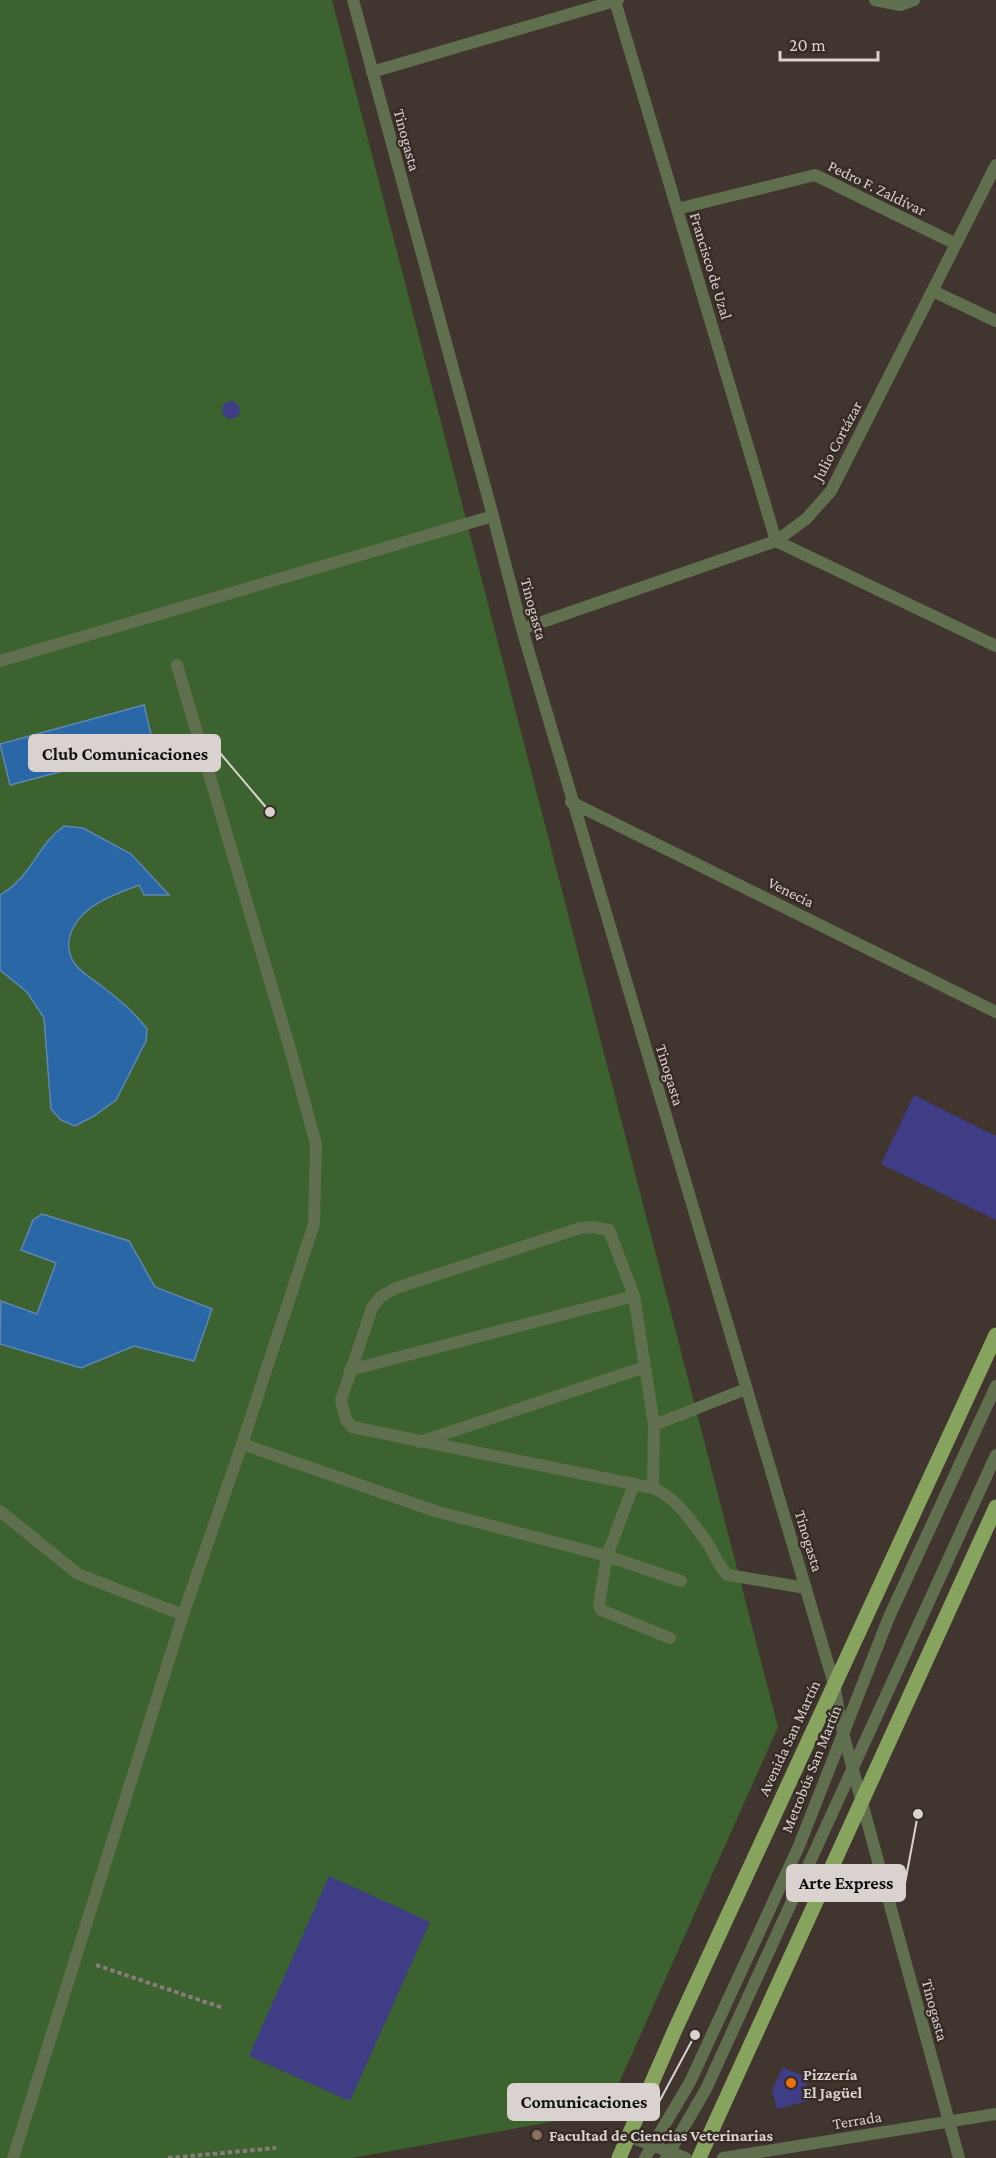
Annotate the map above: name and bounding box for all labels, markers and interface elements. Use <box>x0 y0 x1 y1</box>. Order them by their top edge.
scale bar <box>780 24 878 62</box>
text: 20 m <box>789 35 826 55</box>
street label: Tinogasta <box>390 107 424 174</box>
street label: Pedro F. Zaldívar <box>825 157 929 219</box>
street label: Francisco de Uzal <box>687 210 735 322</box>
street label: Julio Cortázar <box>808 398 866 486</box>
street label: Tinogasta <box>517 576 551 643</box>
callout: Club Comunicaciones <box>29 735 220 771</box>
text: Club Comunicaciones <box>42 744 208 764</box>
street label: Venecia <box>765 874 817 911</box>
street label: Tinogasta <box>652 1042 688 1109</box>
street label: Tinogasta <box>791 1508 827 1575</box>
street label: Avenida San Martín <box>755 1677 823 1798</box>
street label: Metrobús San Martín <box>778 1702 844 1835</box>
callout: Arte Express <box>787 1865 905 1901</box>
text: Arte Express <box>798 1873 893 1893</box>
street label: Tinogasta <box>918 1977 952 2044</box>
place label: Pizzería El Jagüel <box>803 2066 862 2101</box>
marker: Pizzería El Jagüel <box>784 2076 798 2090</box>
callout: Comunicaciones <box>508 2084 659 2120</box>
text: Comunicaciones <box>521 2092 647 2112</box>
street label: Terrada <box>831 2108 883 2132</box>
place label: Facultad de Ciencias Veterinarias <box>549 2127 773 2144</box>
marker: Facultad de Ciencias Veterinarias <box>530 2128 544 2142</box>

